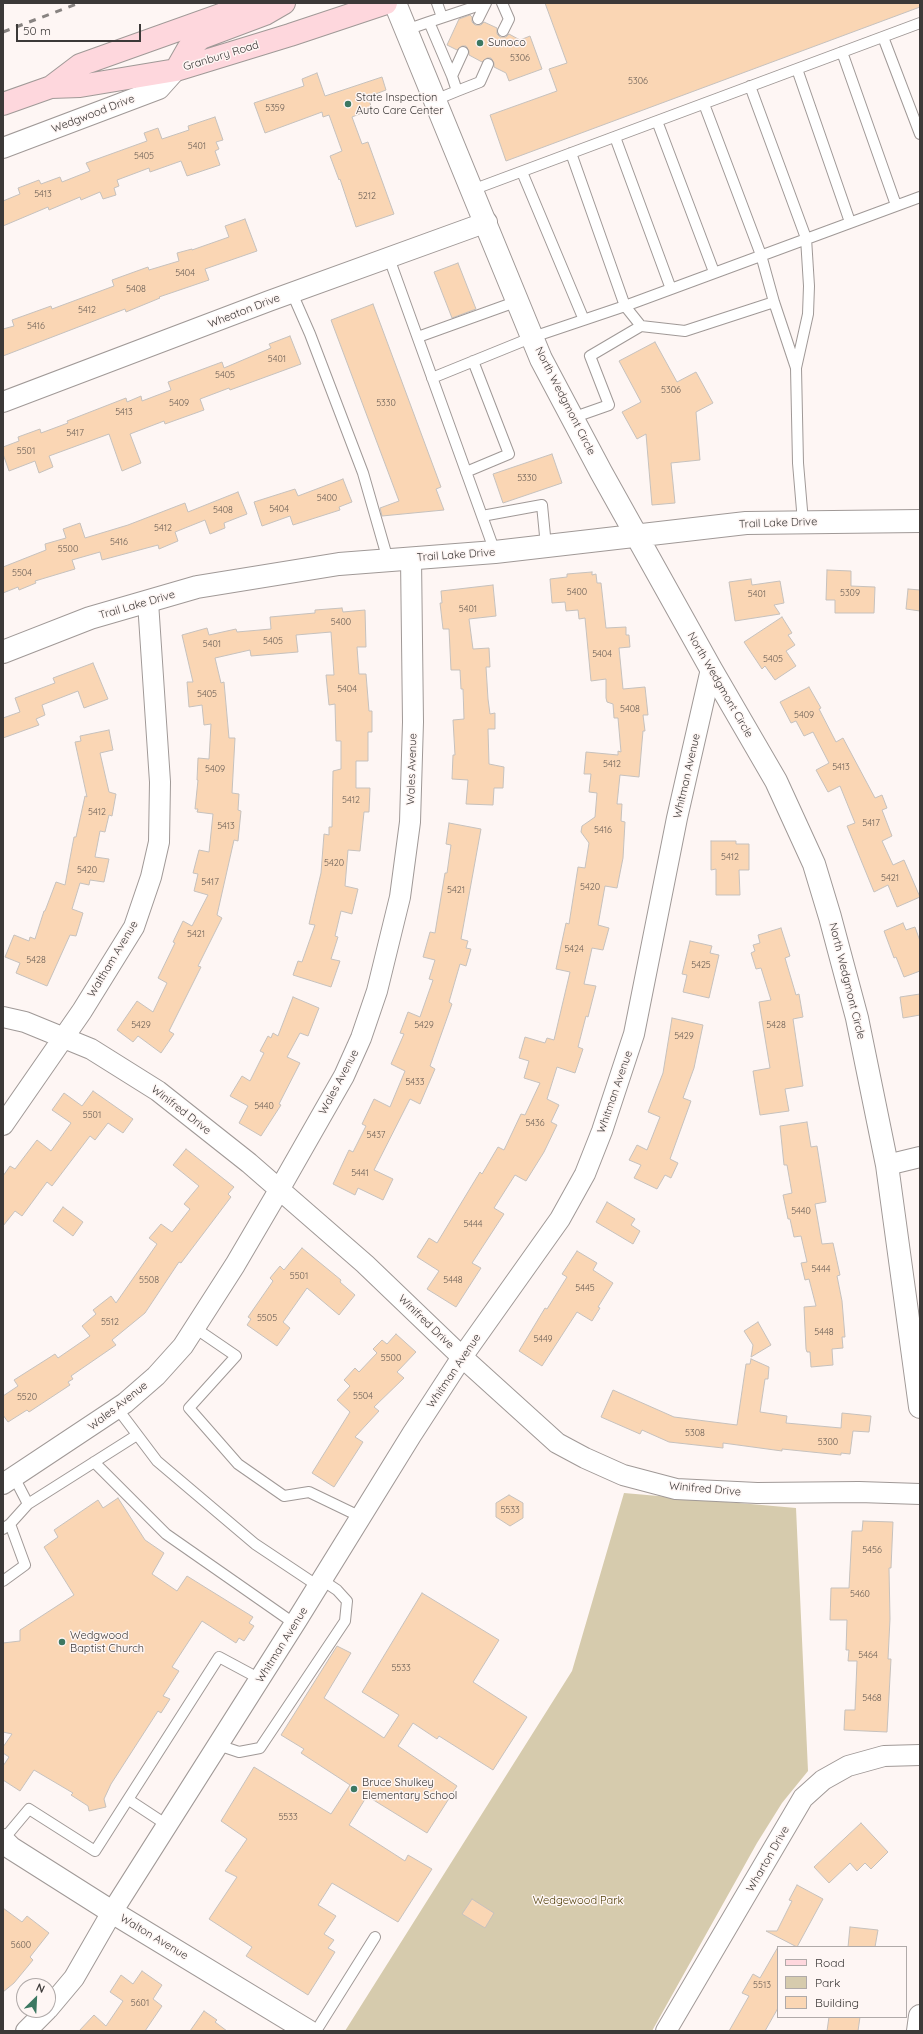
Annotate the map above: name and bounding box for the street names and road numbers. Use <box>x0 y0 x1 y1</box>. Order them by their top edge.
street label: Granbury Road <box>182 38 260 74</box>
street label: Wedgwood Drive <box>50 92 136 136</box>
street label: Wheaton Drive <box>206 291 282 331</box>
street label: North Wedgmont Circle <box>532 345 598 457</box>
street label: Trail Lake Drive <box>739 515 817 531</box>
street label: Trail Lake Drive <box>416 546 496 564</box>
street label: Trail Lake Drive <box>97 588 177 622</box>
street label: North Wedgmont Circle <box>684 630 756 740</box>
street label: Whitman Avenue <box>671 732 703 820</box>
street label: Wales Avenue <box>404 733 420 805</box>
street label: Waltham Avenue <box>85 918 141 1000</box>
street label: North Wedgmont Circle <box>826 921 868 1041</box>
street label: Wales Avenue <box>316 1047 362 1117</box>
street label: Whitman Avenue <box>595 1049 635 1135</box>
street label: Winifred Drive <box>149 1083 213 1137</box>
street label: Winifred Drive <box>396 1292 456 1352</box>
street label: Whitman Avenue <box>424 1331 484 1411</box>
street label: Wales Avenue <box>86 1379 150 1433</box>
street label: Winifred Drive <box>669 1479 741 1499</box>
street label: Whitman Avenue <box>253 1605 311 1685</box>
street label: Wharton Drive <box>744 1824 792 1894</box>
street label: Walton Avenue <box>118 1912 190 1962</box>

